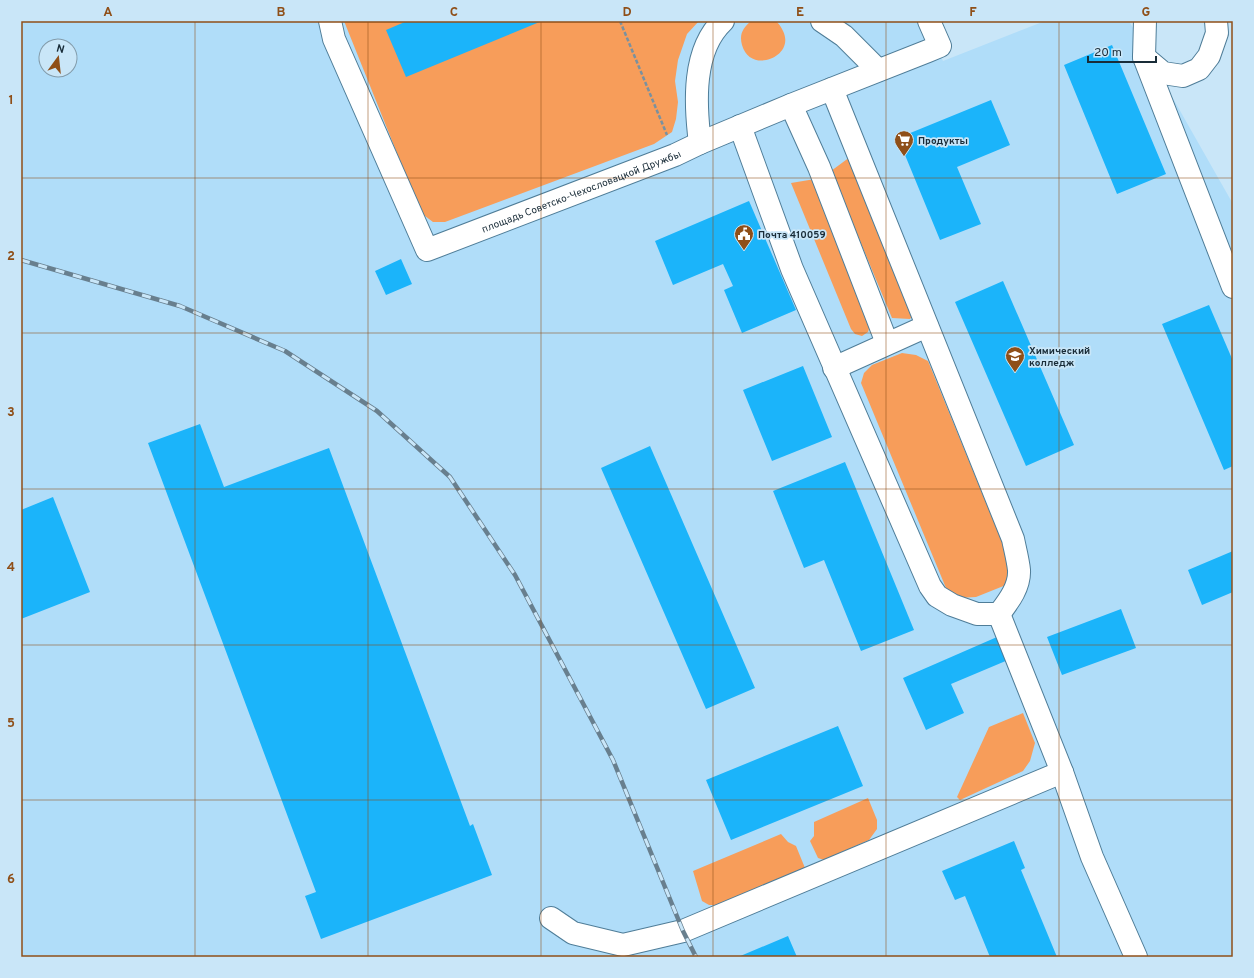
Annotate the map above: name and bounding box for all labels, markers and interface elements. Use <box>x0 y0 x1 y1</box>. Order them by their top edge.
text: A <box>103 5 113 21</box>
text: B <box>277 5 286 21</box>
text: C <box>450 5 458 21</box>
text: D <box>622 5 632 21</box>
text: E <box>796 5 804 21</box>
text: F <box>969 5 977 21</box>
text: G <box>1142 5 1151 21</box>
north arrow <box>38 38 78 78</box>
scale bar <box>1088 38 1156 64</box>
text: N <box>55 42 66 57</box>
text: 20 m <box>1094 45 1122 61</box>
text: 1 <box>8 93 14 109</box>
supermarket icon: Продукты <box>893 129 915 157</box>
place label: Продукты <box>918 135 968 148</box>
street label: площадь Советско-Чехословацкой Дружбы <box>480 148 683 236</box>
public building icon: Почта 410059 <box>733 223 755 251</box>
place label: Почта 410059 <box>758 229 826 242</box>
text: 2 <box>7 249 15 265</box>
school or university icon: Химический колледж <box>1004 345 1026 373</box>
place label: Химический колледж <box>1029 345 1090 370</box>
text: 3 <box>7 405 15 421</box>
text: 4 <box>7 560 15 576</box>
text: 5 <box>7 716 15 732</box>
text: 6 <box>7 872 15 888</box>

